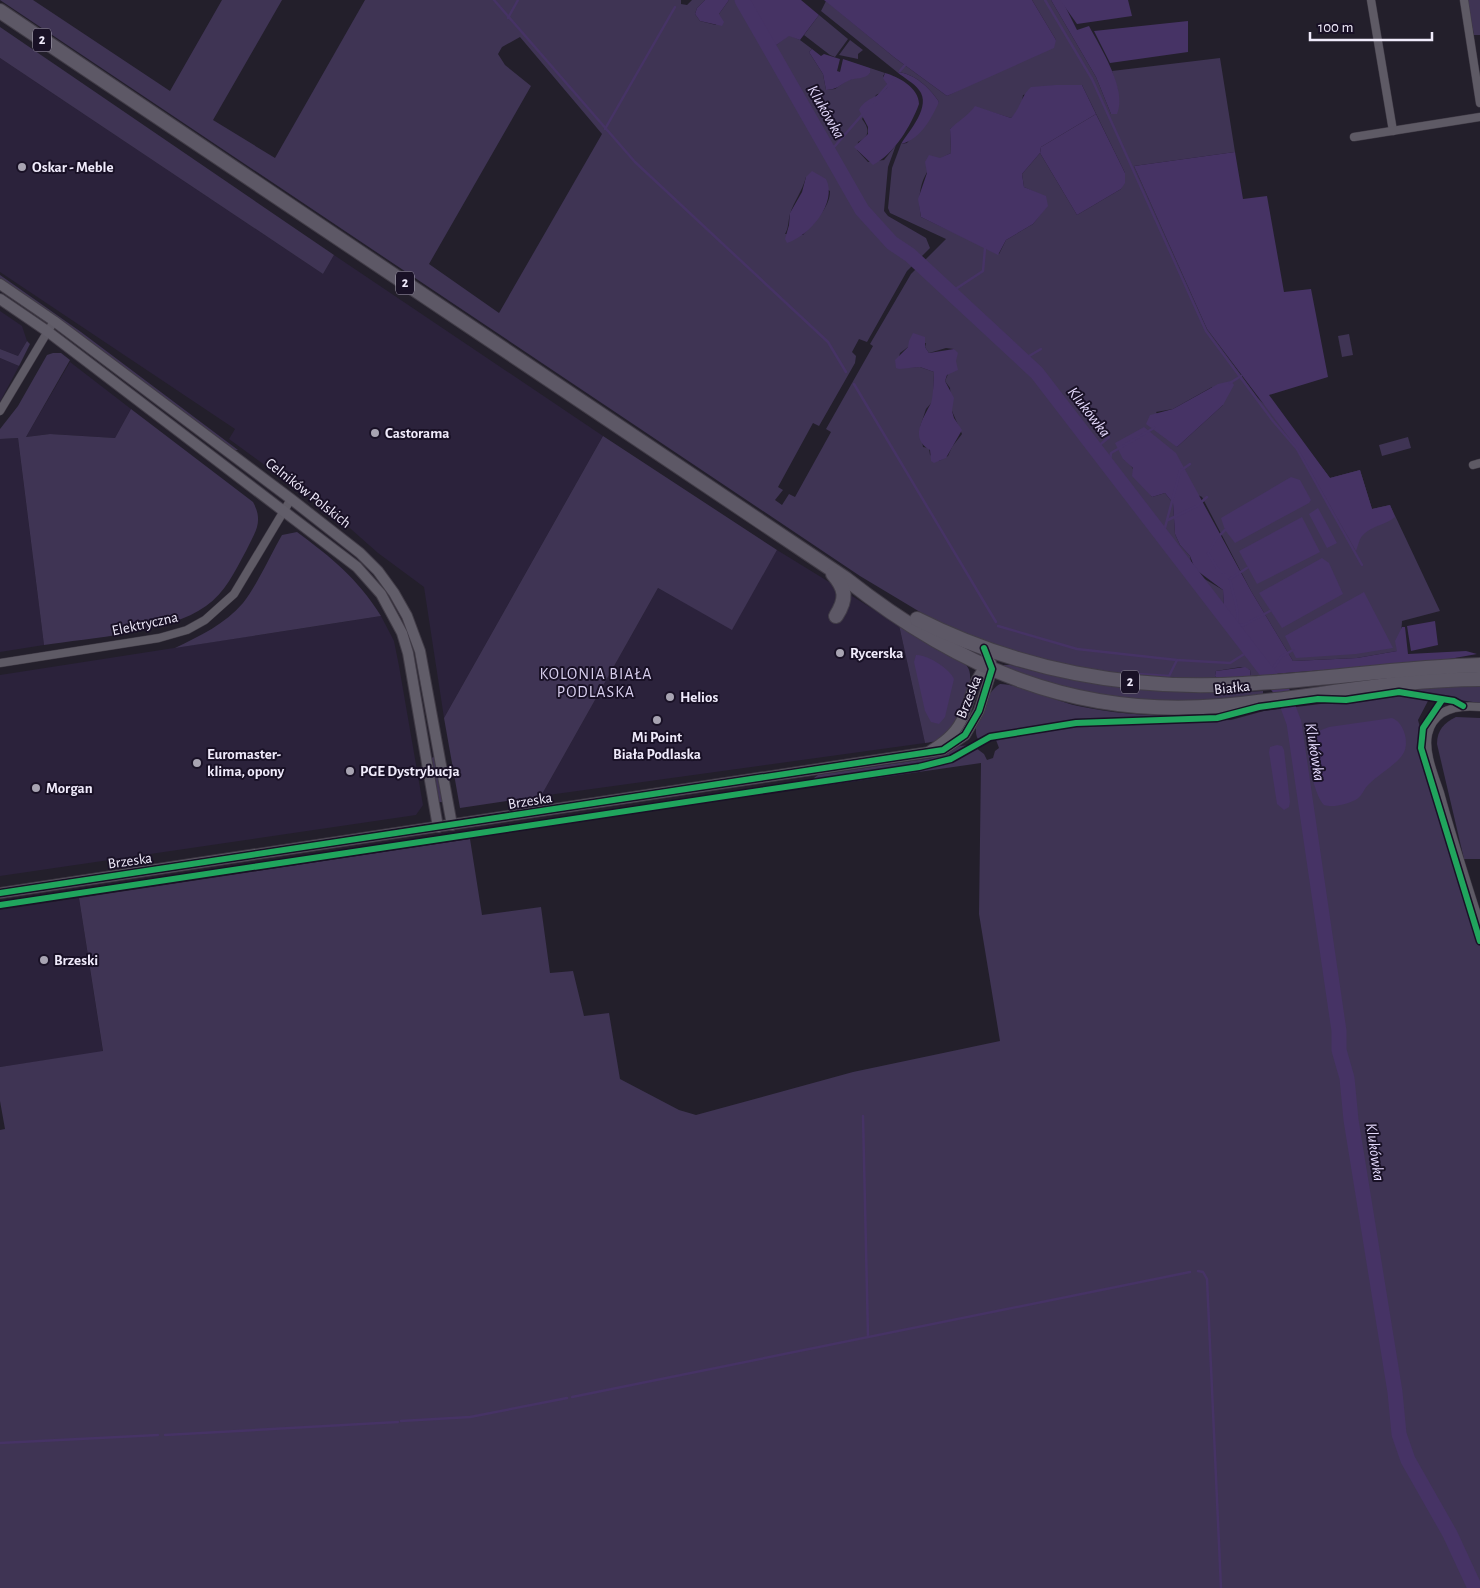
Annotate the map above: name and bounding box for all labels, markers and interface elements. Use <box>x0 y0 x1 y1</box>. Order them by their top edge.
scale bar <box>1310 10 1432 42</box>
text: 100 m <box>1318 20 1353 35</box>
road number: 2 <box>33 28 51 52</box>
water label: Klukówka <box>804 83 848 141</box>
place label: Oskar - Meble <box>32 160 114 175</box>
marker: Oskar - Meble <box>16 161 28 173</box>
road number: 2 <box>396 272 414 294</box>
water label: Klukówka <box>1065 384 1113 440</box>
place label: Castorama <box>385 426 450 441</box>
marker: Castorama <box>369 427 381 439</box>
street label: Celników Polskich <box>263 455 353 531</box>
street label: Elektryczna <box>111 610 180 638</box>
place label: Rycerska <box>850 646 903 661</box>
marker: Rycerska <box>834 647 846 659</box>
district label: KOLONIA BIAŁA PODLASKA <box>539 666 653 700</box>
road number: 2 <box>1121 670 1139 694</box>
street label: Brzeska <box>954 673 984 721</box>
street label: Białka <box>1213 679 1251 697</box>
place label: Helios <box>680 690 718 705</box>
marker: Helios <box>664 691 676 703</box>
marker: Mi Point Biała Podlaska <box>651 714 663 726</box>
water label: Klukówka <box>1303 722 1327 782</box>
place label: Mi Point Biała Podlaska <box>613 730 701 762</box>
place label: Euromaster- klima, opony <box>207 747 285 779</box>
marker: Euromaster- klima, opony <box>191 757 203 769</box>
place label: PGE Dystrybucja <box>360 764 460 779</box>
marker: PGE Dystrybucja <box>344 765 356 777</box>
place label: Morgan <box>46 781 93 796</box>
marker: Morgan <box>30 782 42 794</box>
street label: Brzeska <box>507 790 553 812</box>
street label: Brzeska <box>107 850 153 872</box>
place label: Brzeski <box>54 953 98 968</box>
marker: Brzeski <box>38 954 50 966</box>
water label: Klukówka <box>1363 1122 1387 1182</box>

